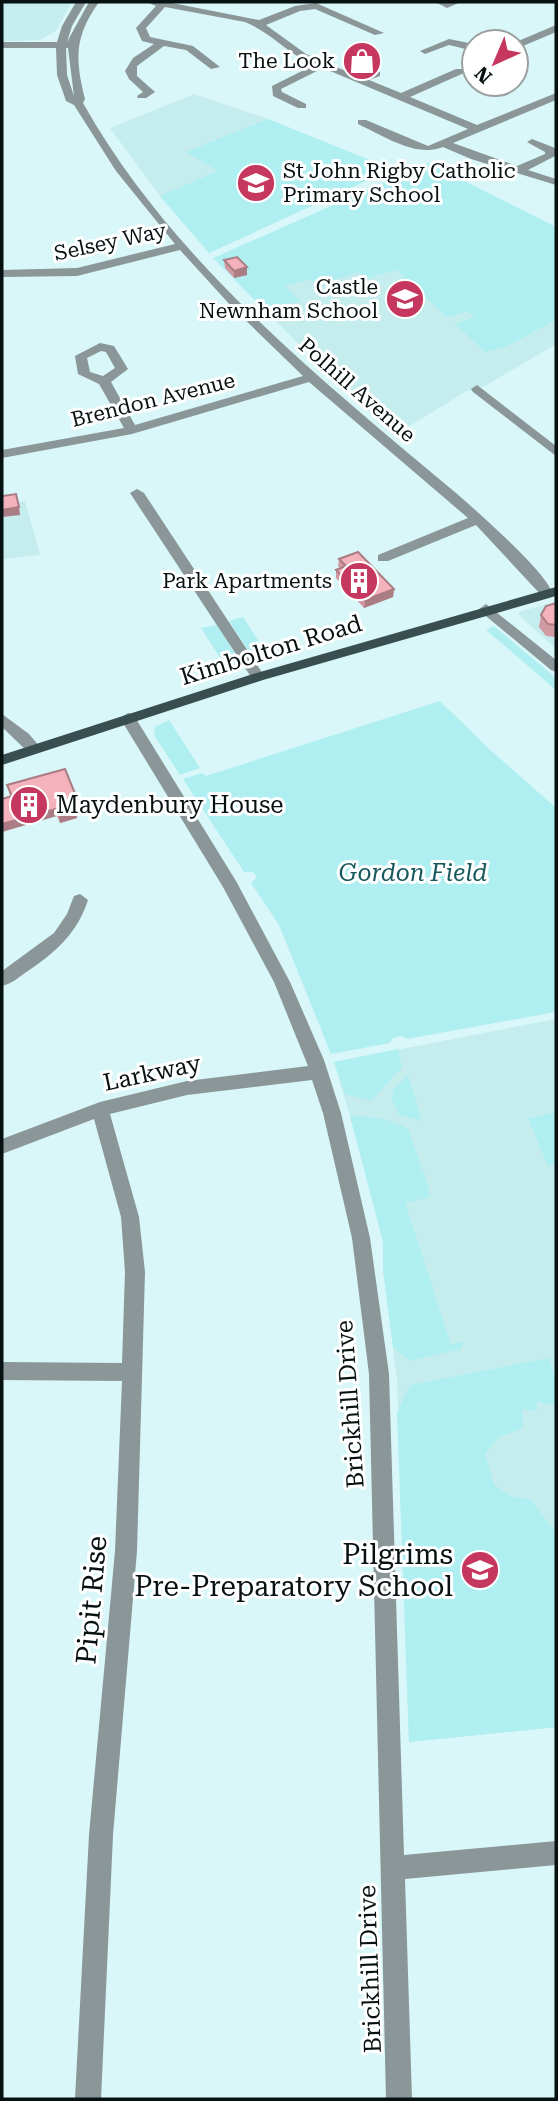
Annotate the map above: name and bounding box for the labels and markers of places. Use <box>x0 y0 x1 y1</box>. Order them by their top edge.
shop icon: The Look <box>341 40 383 82</box>
place label: The Look <box>238 49 335 73</box>
place label: St John Rigby Catholic Primary School <box>283 159 516 207</box>
school or university icon: St John Rigby Catholic Primary School <box>235 162 277 204</box>
place label: Castle Newnham School <box>199 275 379 323</box>
school or university icon: Castle Newnham School <box>384 278 426 320</box>
building icon: Park Apartments <box>338 560 380 602</box>
place label: Park Apartments <box>162 569 332 593</box>
building icon: Maydenbury House <box>8 784 50 826</box>
place label: Maydenbury House <box>56 791 283 819</box>
place label: Pilgrims Pre-Preparatory School <box>134 1538 453 1603</box>
school or university icon: Pilgrims Pre-Preparatory School <box>459 1549 501 1591</box>

